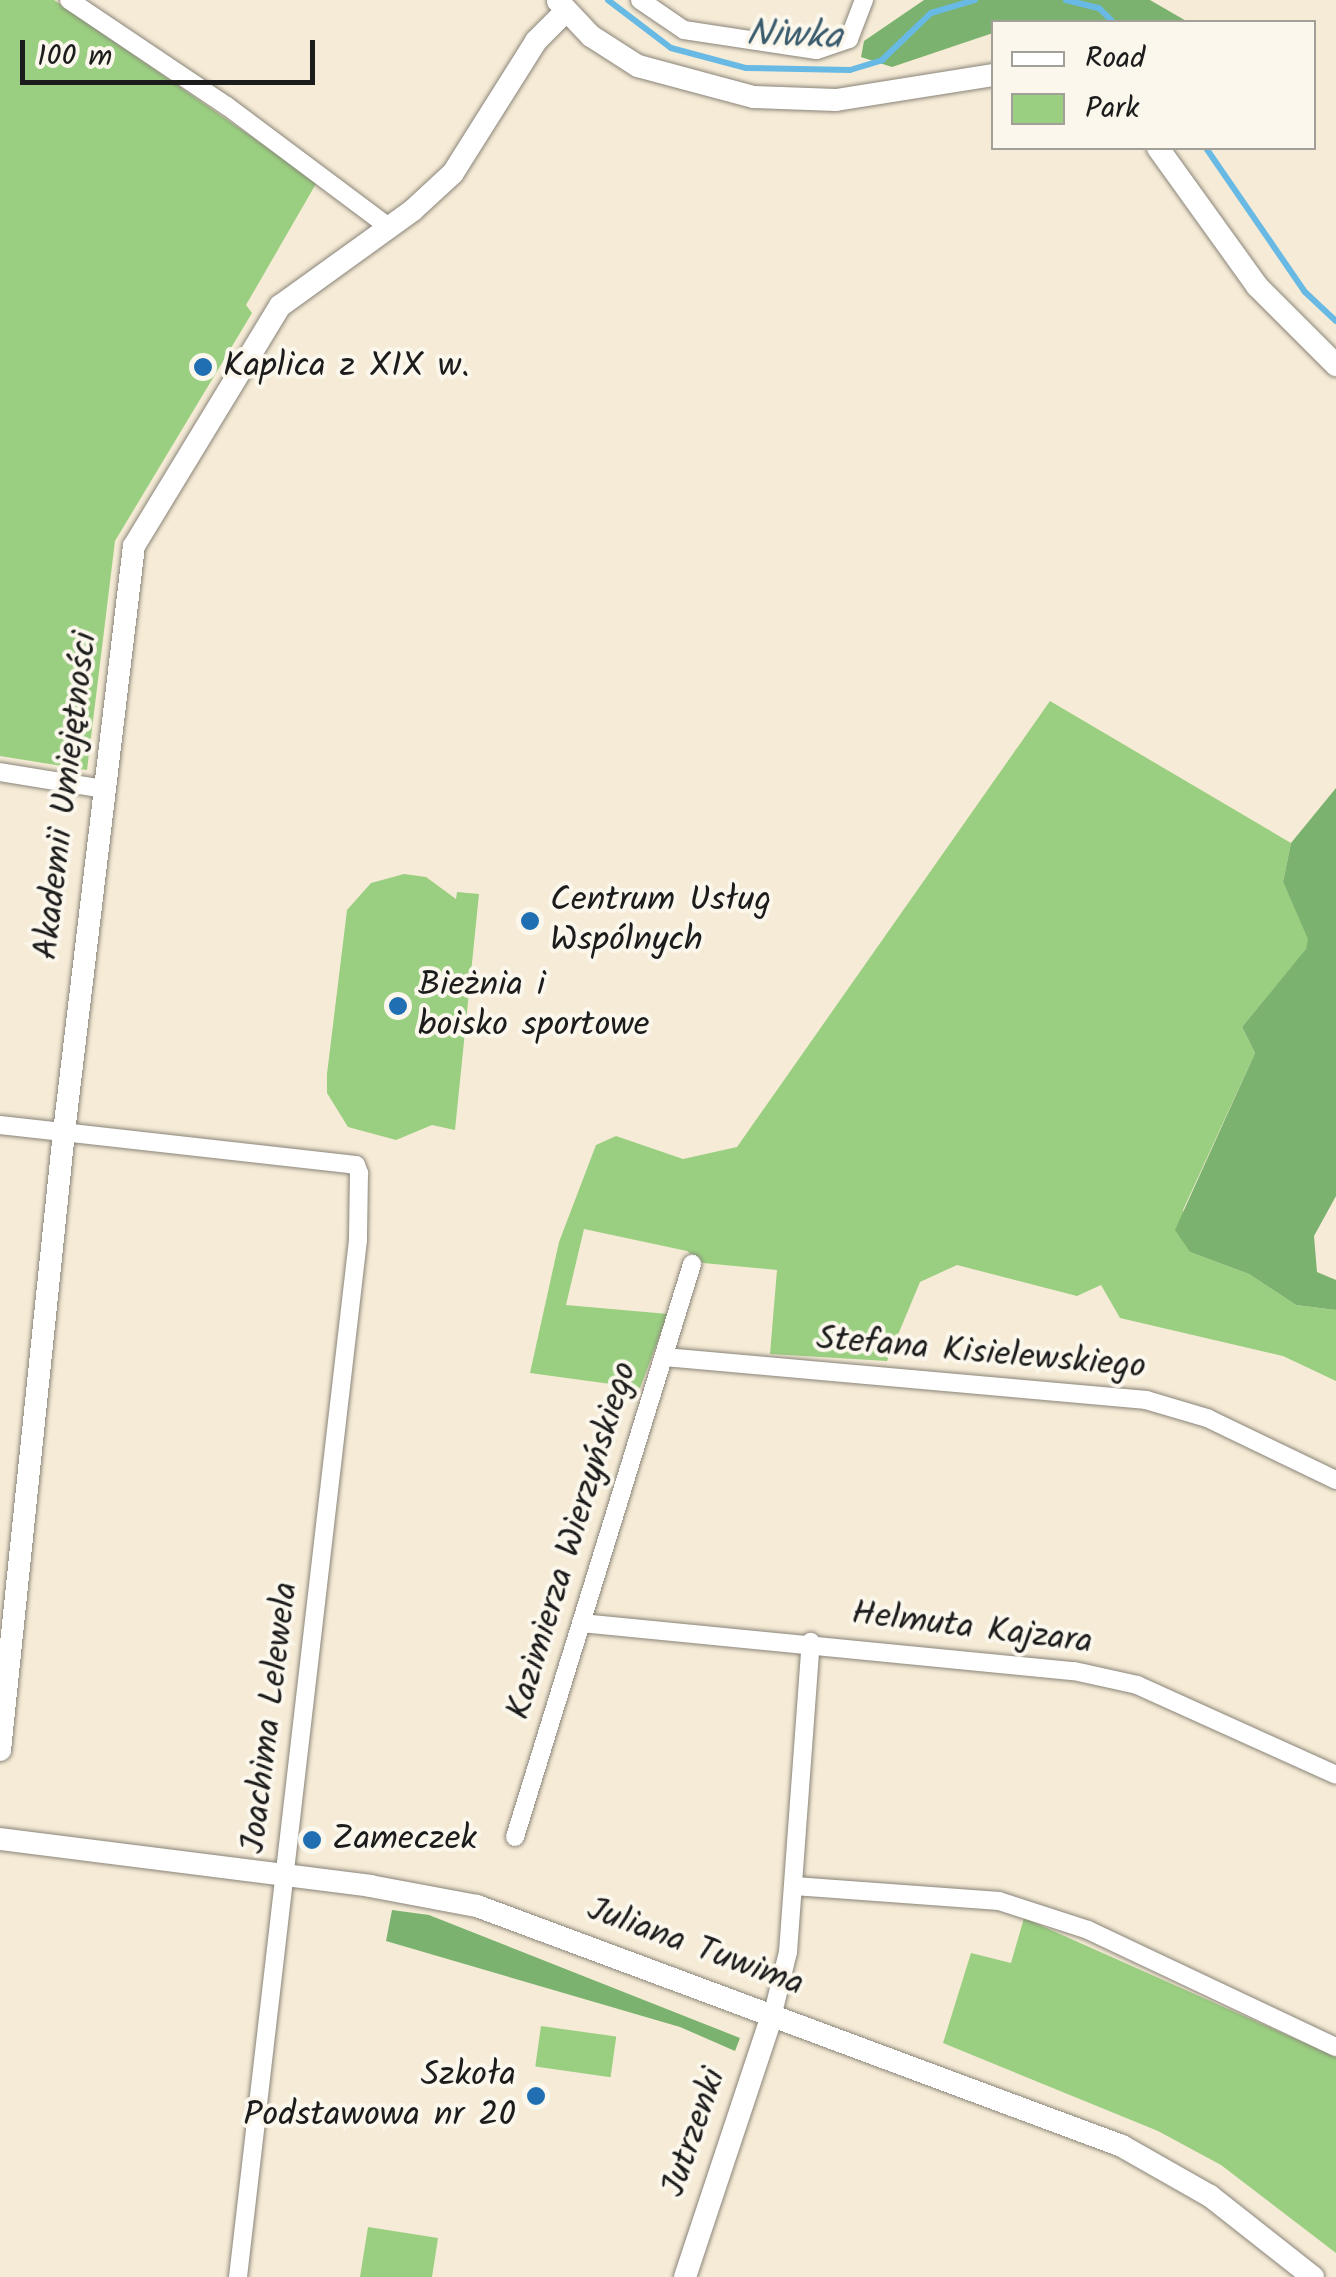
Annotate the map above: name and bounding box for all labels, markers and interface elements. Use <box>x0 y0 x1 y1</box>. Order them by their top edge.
water label: Niwka <box>745 13 843 61</box>
scale bar <box>25 20 320 82</box>
legend <box>991 20 1316 150</box>
text: 100 m <box>37 33 112 81</box>
text: Road <box>1085 35 1145 83</box>
text: Park <box>1085 85 1139 133</box>
place label: Kaplica z XIX w. <box>223 346 470 388</box>
marker: Kaplica z XIX w. <box>192 356 214 378</box>
street label: Akademii Umiejętności <box>26 630 108 962</box>
place label: Centrum Usług Wspólnych <box>550 880 771 962</box>
marker: Centrum Usług Wspólnych <box>519 910 541 932</box>
place label: Bieżnia i boisko sportowe <box>418 965 650 1047</box>
marker: Bieżnia i boisko sportowe <box>387 995 409 1017</box>
street label: Stefana Kisielewskiego <box>815 1319 1147 1389</box>
street label: Kazimierza Wierzyńskiego <box>499 1357 647 1725</box>
street label: Joachima Lelewela <box>234 1580 308 1856</box>
street label: Helmuta Kajzara <box>849 1593 1095 1665</box>
place label: Zameczek <box>332 1819 477 1861</box>
marker: Zameczek <box>301 1829 323 1851</box>
street label: Juliana Tuwima <box>581 1889 809 2007</box>
place label: Szkoła Podstawowa nr 20 <box>243 2055 516 2137</box>
street label: Jutrzenki <box>654 2063 736 2203</box>
marker: Szkoła Podstawowa nr 20 <box>525 2085 547 2107</box>

